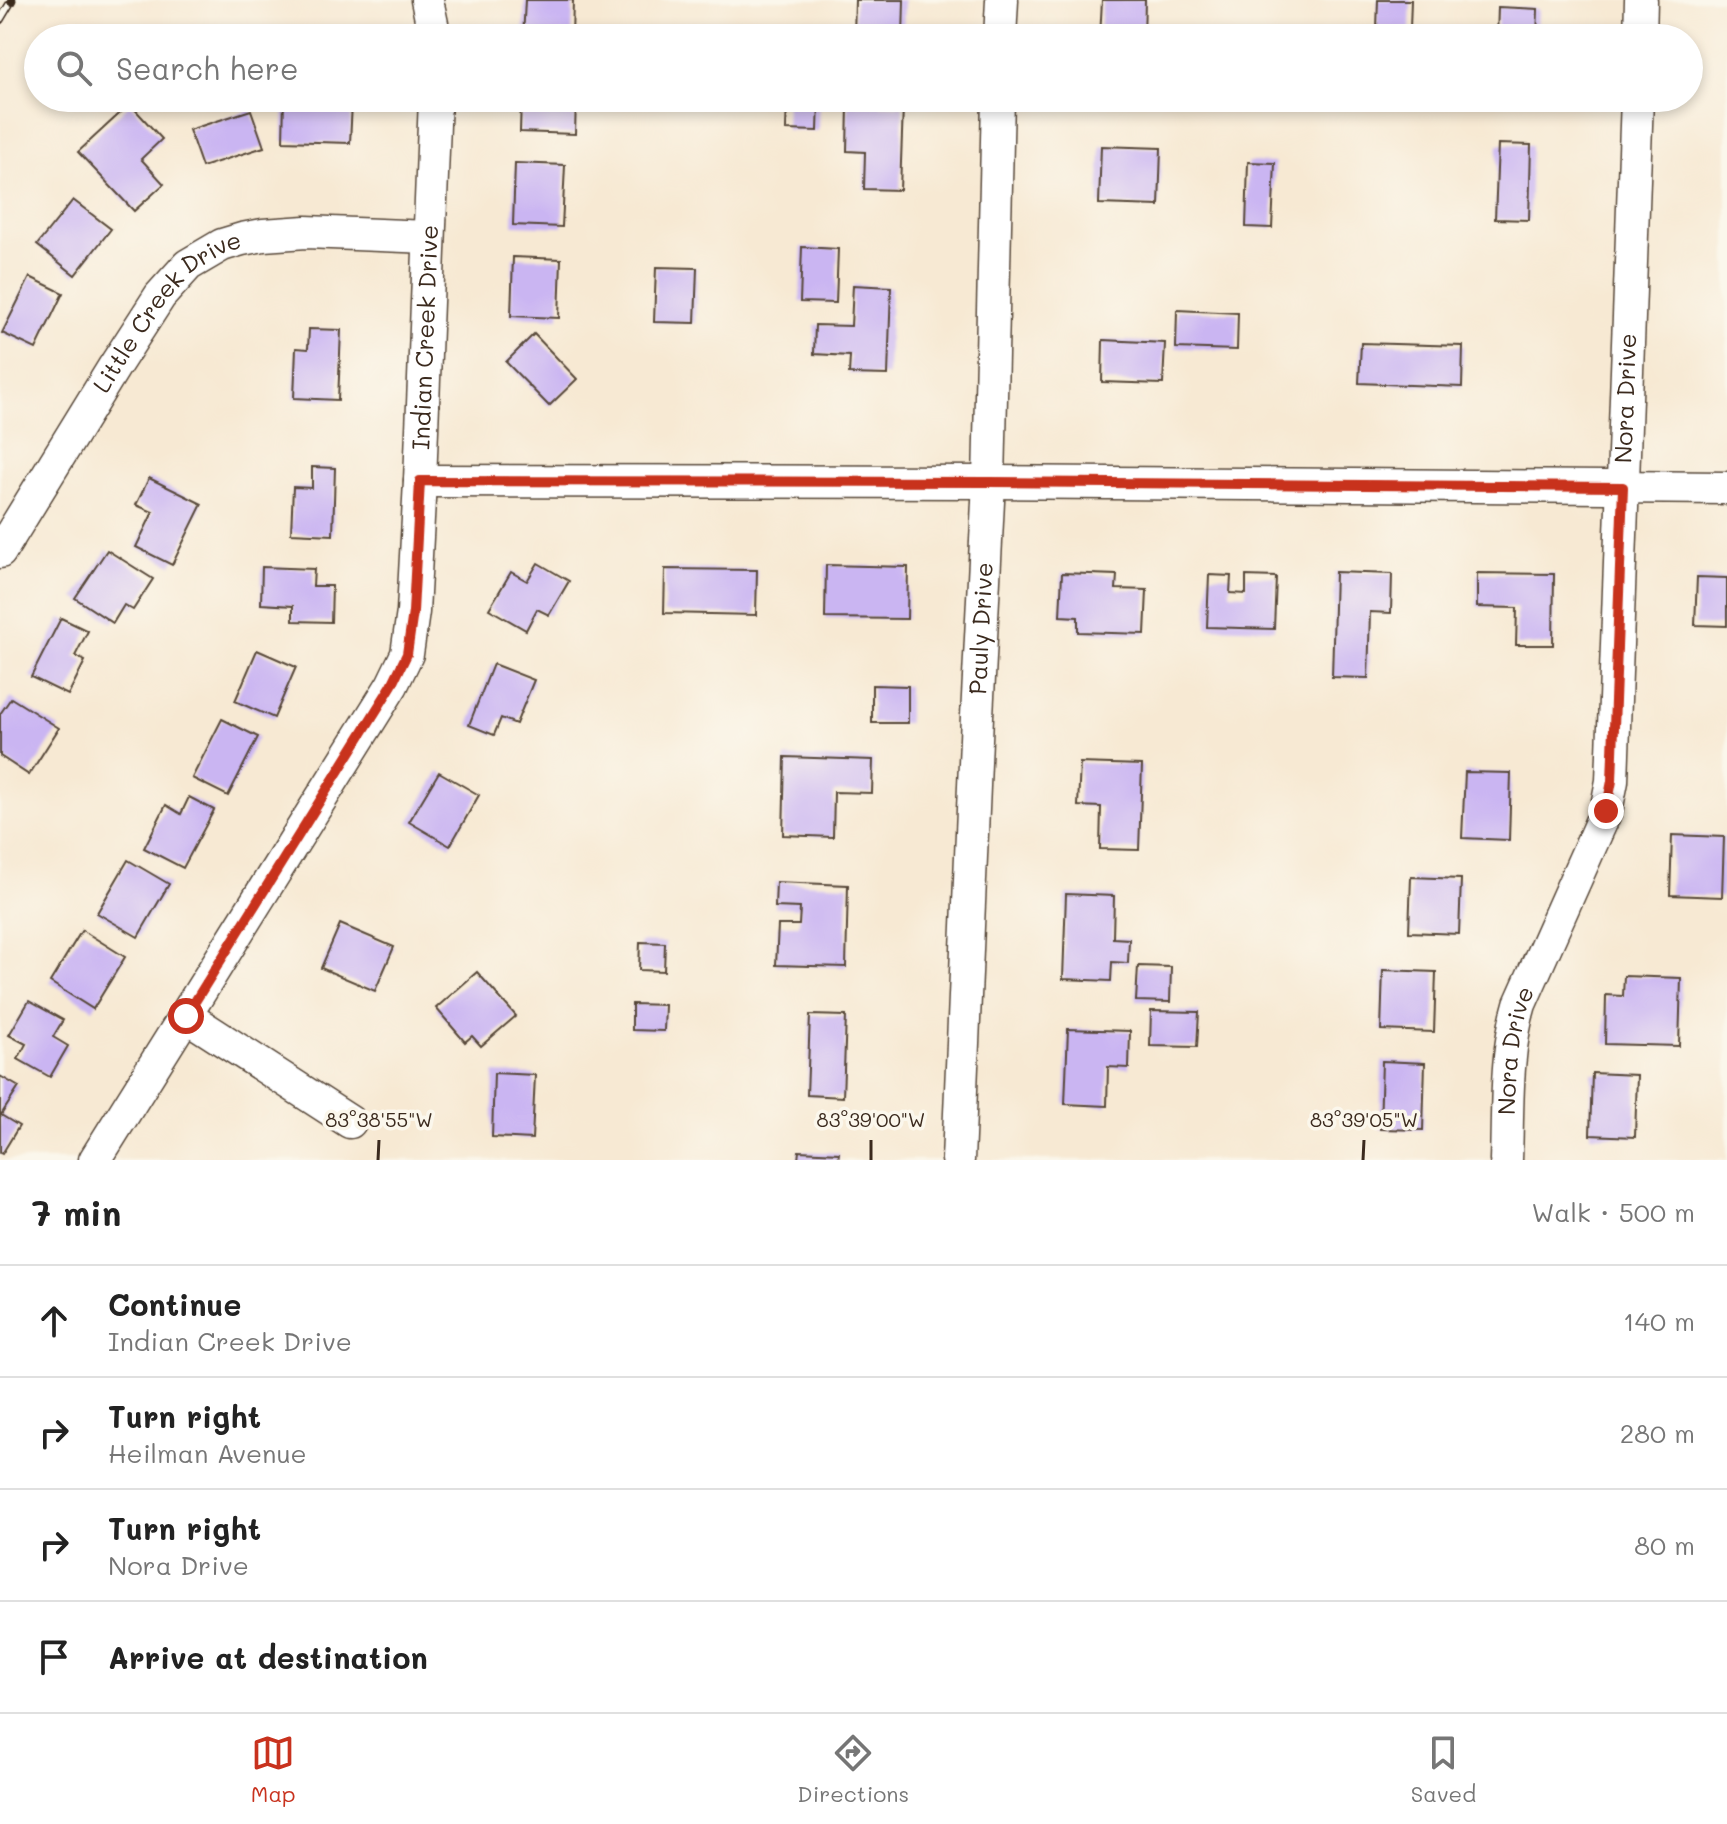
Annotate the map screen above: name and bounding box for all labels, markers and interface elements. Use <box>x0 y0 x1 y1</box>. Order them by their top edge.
search box <box>24 24 1703 112</box>
icon: search <box>52 46 96 90</box>
text: Search here <box>116 48 299 88</box>
street label: Little Creek Drive <box>85 223 244 398</box>
street label: Indian Creek Drive <box>404 224 444 450</box>
street label: Nora Drive <box>1607 333 1642 464</box>
street label: Pauly Drive <box>961 561 999 695</box>
route end <box>1588 793 1624 829</box>
street label: Nora Drive <box>1490 981 1540 1115</box>
route start <box>168 998 204 1034</box>
text: 83°38'55"W <box>325 1106 433 1132</box>
text: 83°39'00"W <box>817 1106 925 1132</box>
text: 83°39'05"W <box>1310 1106 1418 1132</box>
text: 7 min <box>32 1190 121 1235</box>
text: Walk · 500 m <box>1531 1195 1695 1229</box>
text: Continue <box>108 1284 241 1324</box>
icon: ahead <box>32 1299 76 1343</box>
text: 140 m <box>1623 1304 1695 1338</box>
text: Indian Creek Drive <box>108 1324 352 1358</box>
text: Turn right <box>108 1396 261 1436</box>
icon: right <box>32 1411 76 1455</box>
text: 280 m <box>1620 1416 1695 1450</box>
text: Heilman Avenue <box>108 1436 307 1470</box>
text: Turn right <box>108 1508 261 1548</box>
icon: right <box>32 1523 76 1567</box>
text: 80 m <box>1634 1528 1695 1562</box>
text: Nora Drive <box>108 1548 249 1582</box>
icon: arrive <box>32 1635 76 1679</box>
text: Arrive at destination <box>108 1637 428 1677</box>
tab: Map <box>251 1731 296 1808</box>
tab: Directions <box>797 1731 909 1808</box>
tab: Saved <box>1411 1731 1476 1808</box>

